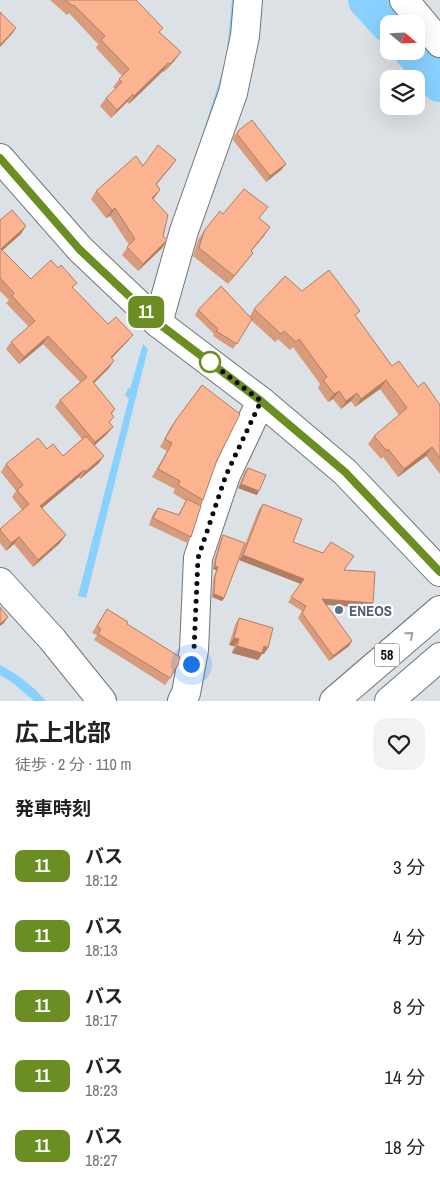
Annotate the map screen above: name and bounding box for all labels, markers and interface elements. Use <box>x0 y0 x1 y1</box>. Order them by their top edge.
north arrow <box>380 15 425 60</box>
map controls <box>380 15 425 115</box>
button: layers <box>380 70 425 115</box>
line badge: 11 <box>124 296 168 328</box>
text: 11 <box>138 299 154 324</box>
unlabelled marker <box>199 351 221 373</box>
place label: ENEOS <box>349 600 392 621</box>
marker: ENEOS <box>333 604 345 616</box>
one-way arrow <box>405 632 414 641</box>
road number: 58 <box>374 644 400 666</box>
your location <box>179 652 204 677</box>
text: 広上北部 <box>15 716 111 748</box>
button: heart <box>373 718 425 770</box>
text: 徒歩 · 2 分 · 110 m <box>15 753 131 775</box>
text: 発車時刻 <box>15 795 91 821</box>
text: バス <box>85 843 123 869</box>
text: 11 <box>35 853 50 878</box>
text: 3 分 <box>393 854 425 880</box>
text: 18:12 <box>85 869 118 891</box>
text: バス <box>85 913 123 939</box>
text: 11 <box>35 923 50 948</box>
text: 4 分 <box>393 924 425 950</box>
text: 18:13 <box>85 939 118 961</box>
text: バス <box>85 983 123 1009</box>
text: 11 <box>35 993 50 1018</box>
text: 8 分 <box>393 994 425 1020</box>
text: 18:17 <box>85 1009 118 1031</box>
text: バス <box>85 1053 123 1079</box>
text: 11 <box>35 1063 50 1088</box>
text: 14 分 <box>384 1064 425 1090</box>
text: 18:23 <box>85 1079 118 1101</box>
text: バス <box>85 1123 123 1149</box>
text: 11 <box>35 1133 50 1158</box>
text: 18 分 <box>384 1134 425 1160</box>
text: 18:27 <box>85 1149 118 1171</box>

